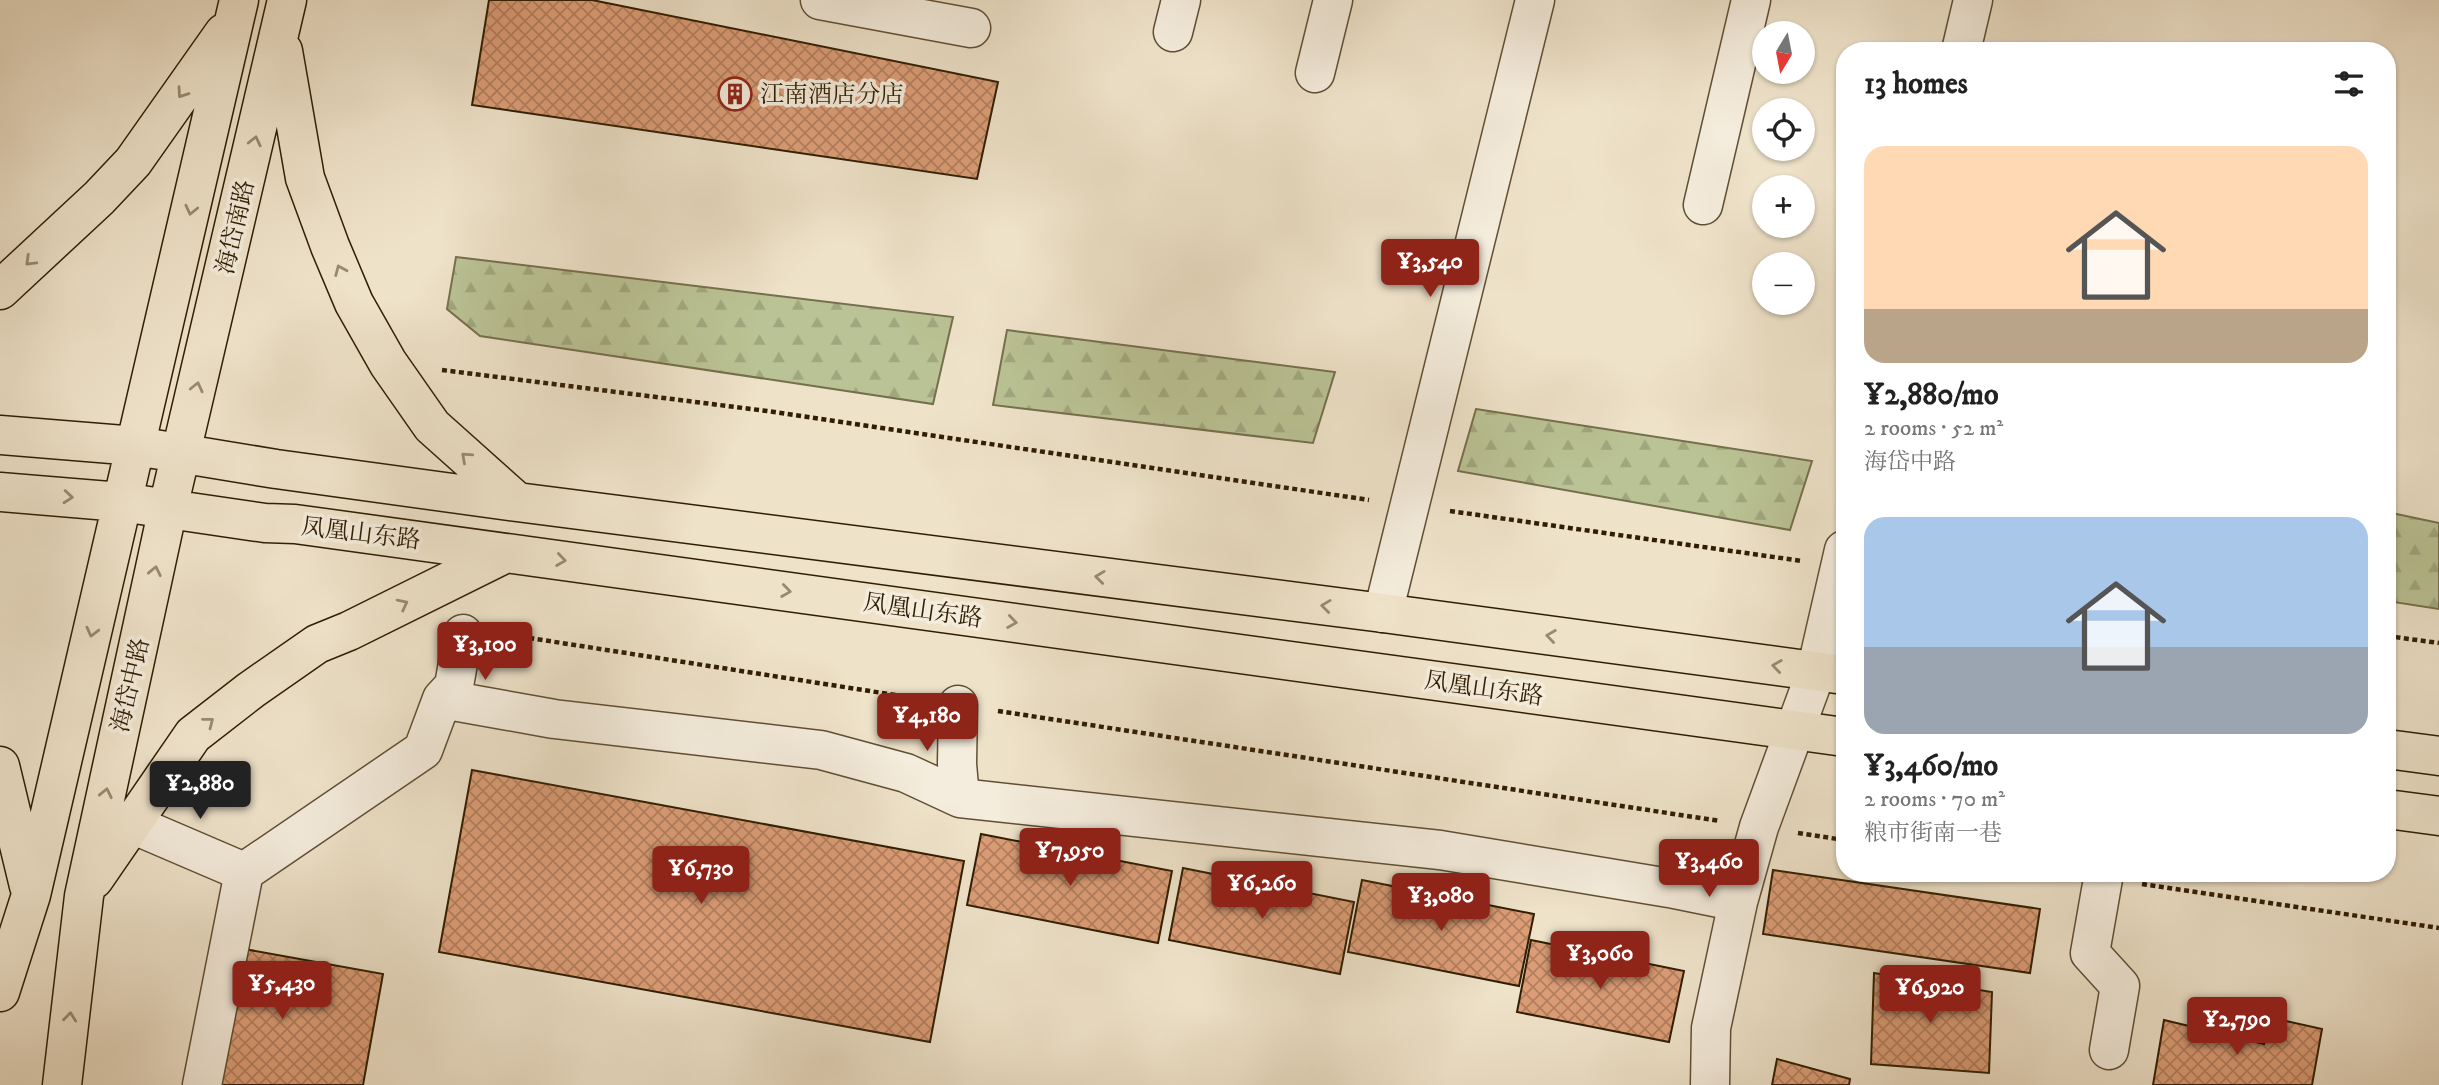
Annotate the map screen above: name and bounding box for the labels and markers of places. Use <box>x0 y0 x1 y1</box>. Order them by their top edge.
building icon: 江南酒店分店 <box>716 75 754 113</box>
place label: 江南酒店分店 <box>760 80 904 110</box>
pin: ¥3,540 <box>1373 240 1487 299</box>
pin: ¥3,100 <box>428 622 542 682</box>
pin: ¥4,180 <box>870 694 984 753</box>
pin: ¥2,880 <box>143 762 257 821</box>
pin: ¥7,950 <box>1013 828 1127 888</box>
pin: ¥3,460 <box>1652 839 1766 899</box>
pin: ¥6,730 <box>644 846 758 906</box>
pin: ¥6,260 <box>1205 862 1319 921</box>
pin: ¥3,080 <box>1384 874 1498 933</box>
pin: ¥3,060 <box>1543 932 1657 991</box>
pin: ¥5,430 <box>225 962 339 1021</box>
pin: ¥6,920 <box>1873 965 1987 1025</box>
pin: ¥2,790 <box>2180 998 2294 1057</box>

